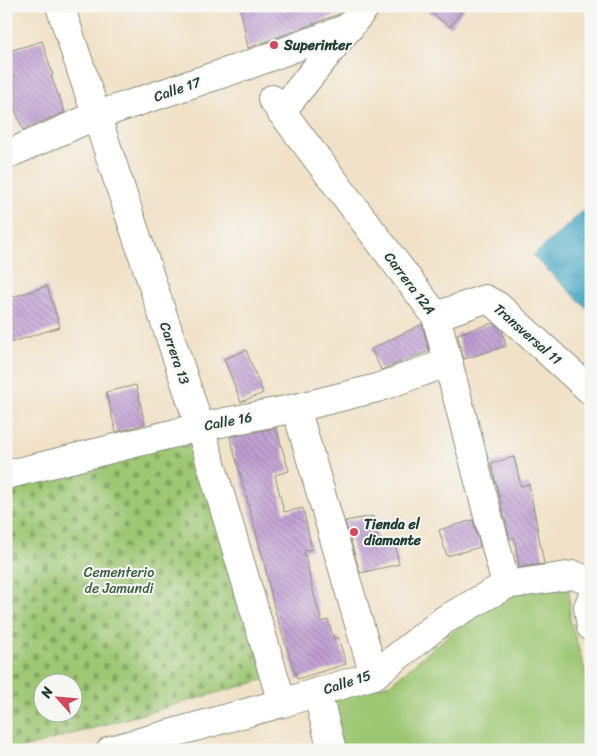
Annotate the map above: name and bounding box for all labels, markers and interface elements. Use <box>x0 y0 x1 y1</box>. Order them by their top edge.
place label: Superinter <box>283 33 352 58</box>
marker: Superinter <box>268 39 280 51</box>
street label: Calle 17 <box>150 69 205 109</box>
street label: Carrera 12A <box>377 246 442 320</box>
street label: Transversal 11 <box>488 297 568 372</box>
street label: Carrera 13 <box>152 319 197 388</box>
street label: Calle 16 <box>202 405 254 438</box>
place label: Tienda el diamante <box>364 512 422 553</box>
marker: Tienda el diamante <box>348 526 360 538</box>
park label: Cementerio de Jamundi <box>84 560 155 601</box>
street label: Calle 15 <box>320 663 375 702</box>
north arrow <box>32 674 82 724</box>
text: N <box>33 682 60 703</box>

